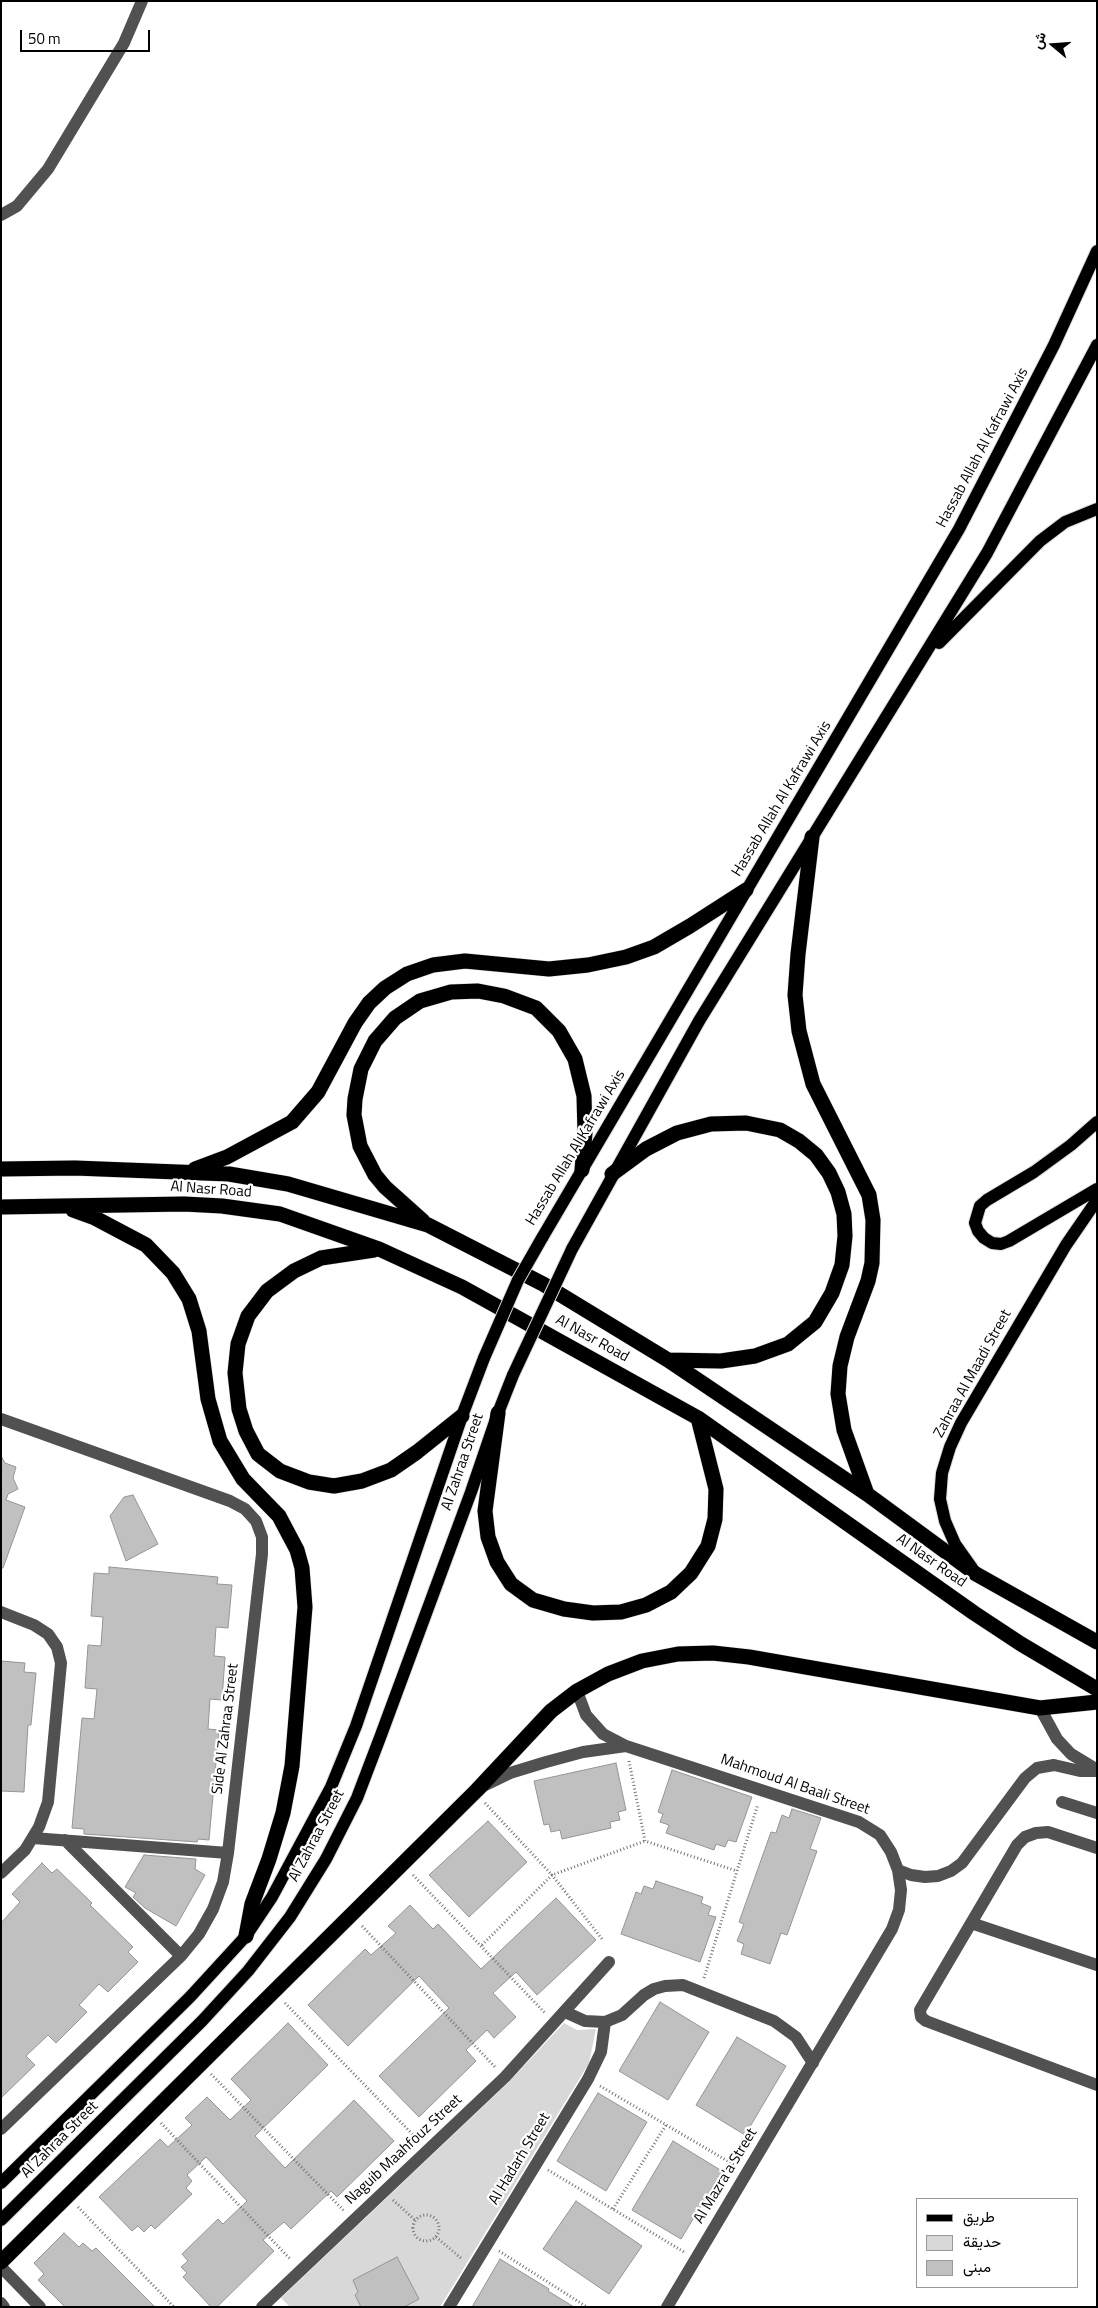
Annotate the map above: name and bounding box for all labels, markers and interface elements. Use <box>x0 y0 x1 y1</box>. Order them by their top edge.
scale bar <box>22 20 152 52</box>
north arrow <box>1028 20 1078 70</box>
text: 50 m <box>28 27 61 50</box>
text: ش <box>1026 29 1051 51</box>
street label: Hassab Allah Al Kafrawi Axis <box>933 365 1033 531</box>
street label: Hassab Allah Al Kafrawi Axis <box>728 718 836 880</box>
street label: Hassab Allah Al Kafrawi Axis <box>522 1067 630 1229</box>
street label: Al Nasr Road <box>170 1178 252 1202</box>
street label: Zahraa Al Maadi Street <box>930 1307 1016 1441</box>
street label: Al Nasr Road <box>552 1311 632 1367</box>
street label: Al Zahraa Street <box>438 1411 488 1513</box>
street label: Al Nasr Road <box>893 1530 969 1592</box>
street label: Side Al Zahraa Street <box>209 1663 243 1795</box>
street label: Mahmoud Al Baali Street <box>718 1751 872 1819</box>
street label: Al Zahraa Street <box>285 1787 349 1885</box>
street label: Naguib Maahfouz Street <box>342 2091 466 2209</box>
street label: Al Zahraa Street <box>18 2098 102 2182</box>
street label: Al Hadarh Street <box>486 2110 554 2208</box>
street label: Al Mazra'a Street <box>691 2125 761 2227</box>
legend <box>916 2198 1078 2288</box>
text: طريق <box>963 2205 995 2228</box>
text: حديقة <box>963 2230 1001 2253</box>
text: مبنى <box>963 2255 991 2278</box>

